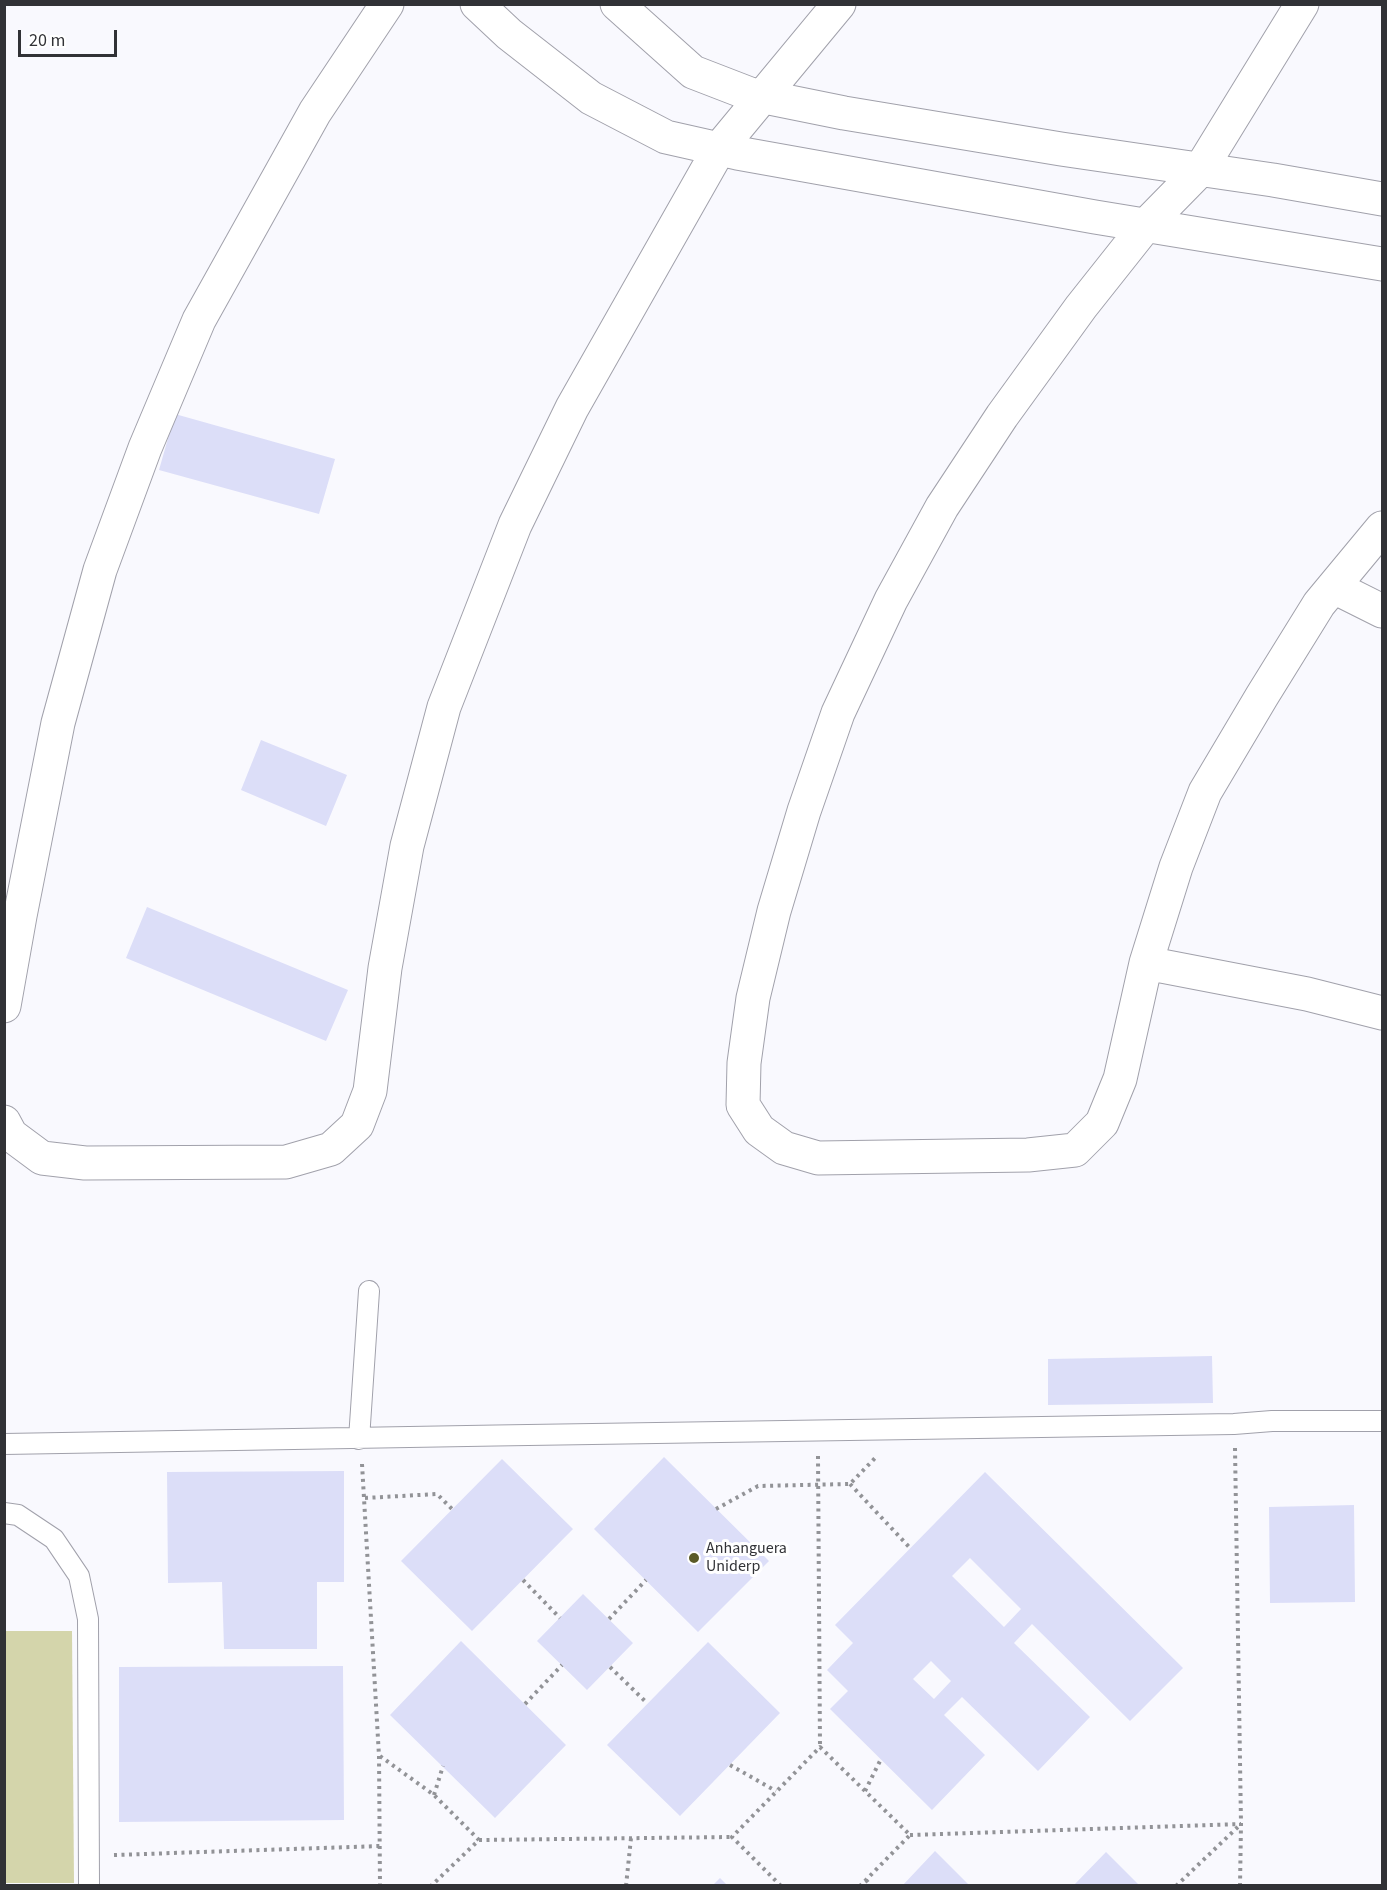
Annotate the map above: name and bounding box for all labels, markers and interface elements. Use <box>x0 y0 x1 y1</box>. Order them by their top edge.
scale bar <box>21 18 120 56</box>
text: 20 m <box>29 28 65 53</box>
place label: Anhanguera Uniderp <box>706 1539 787 1577</box>
marker: Anhanguera Uniderp <box>687 1551 701 1565</box>

